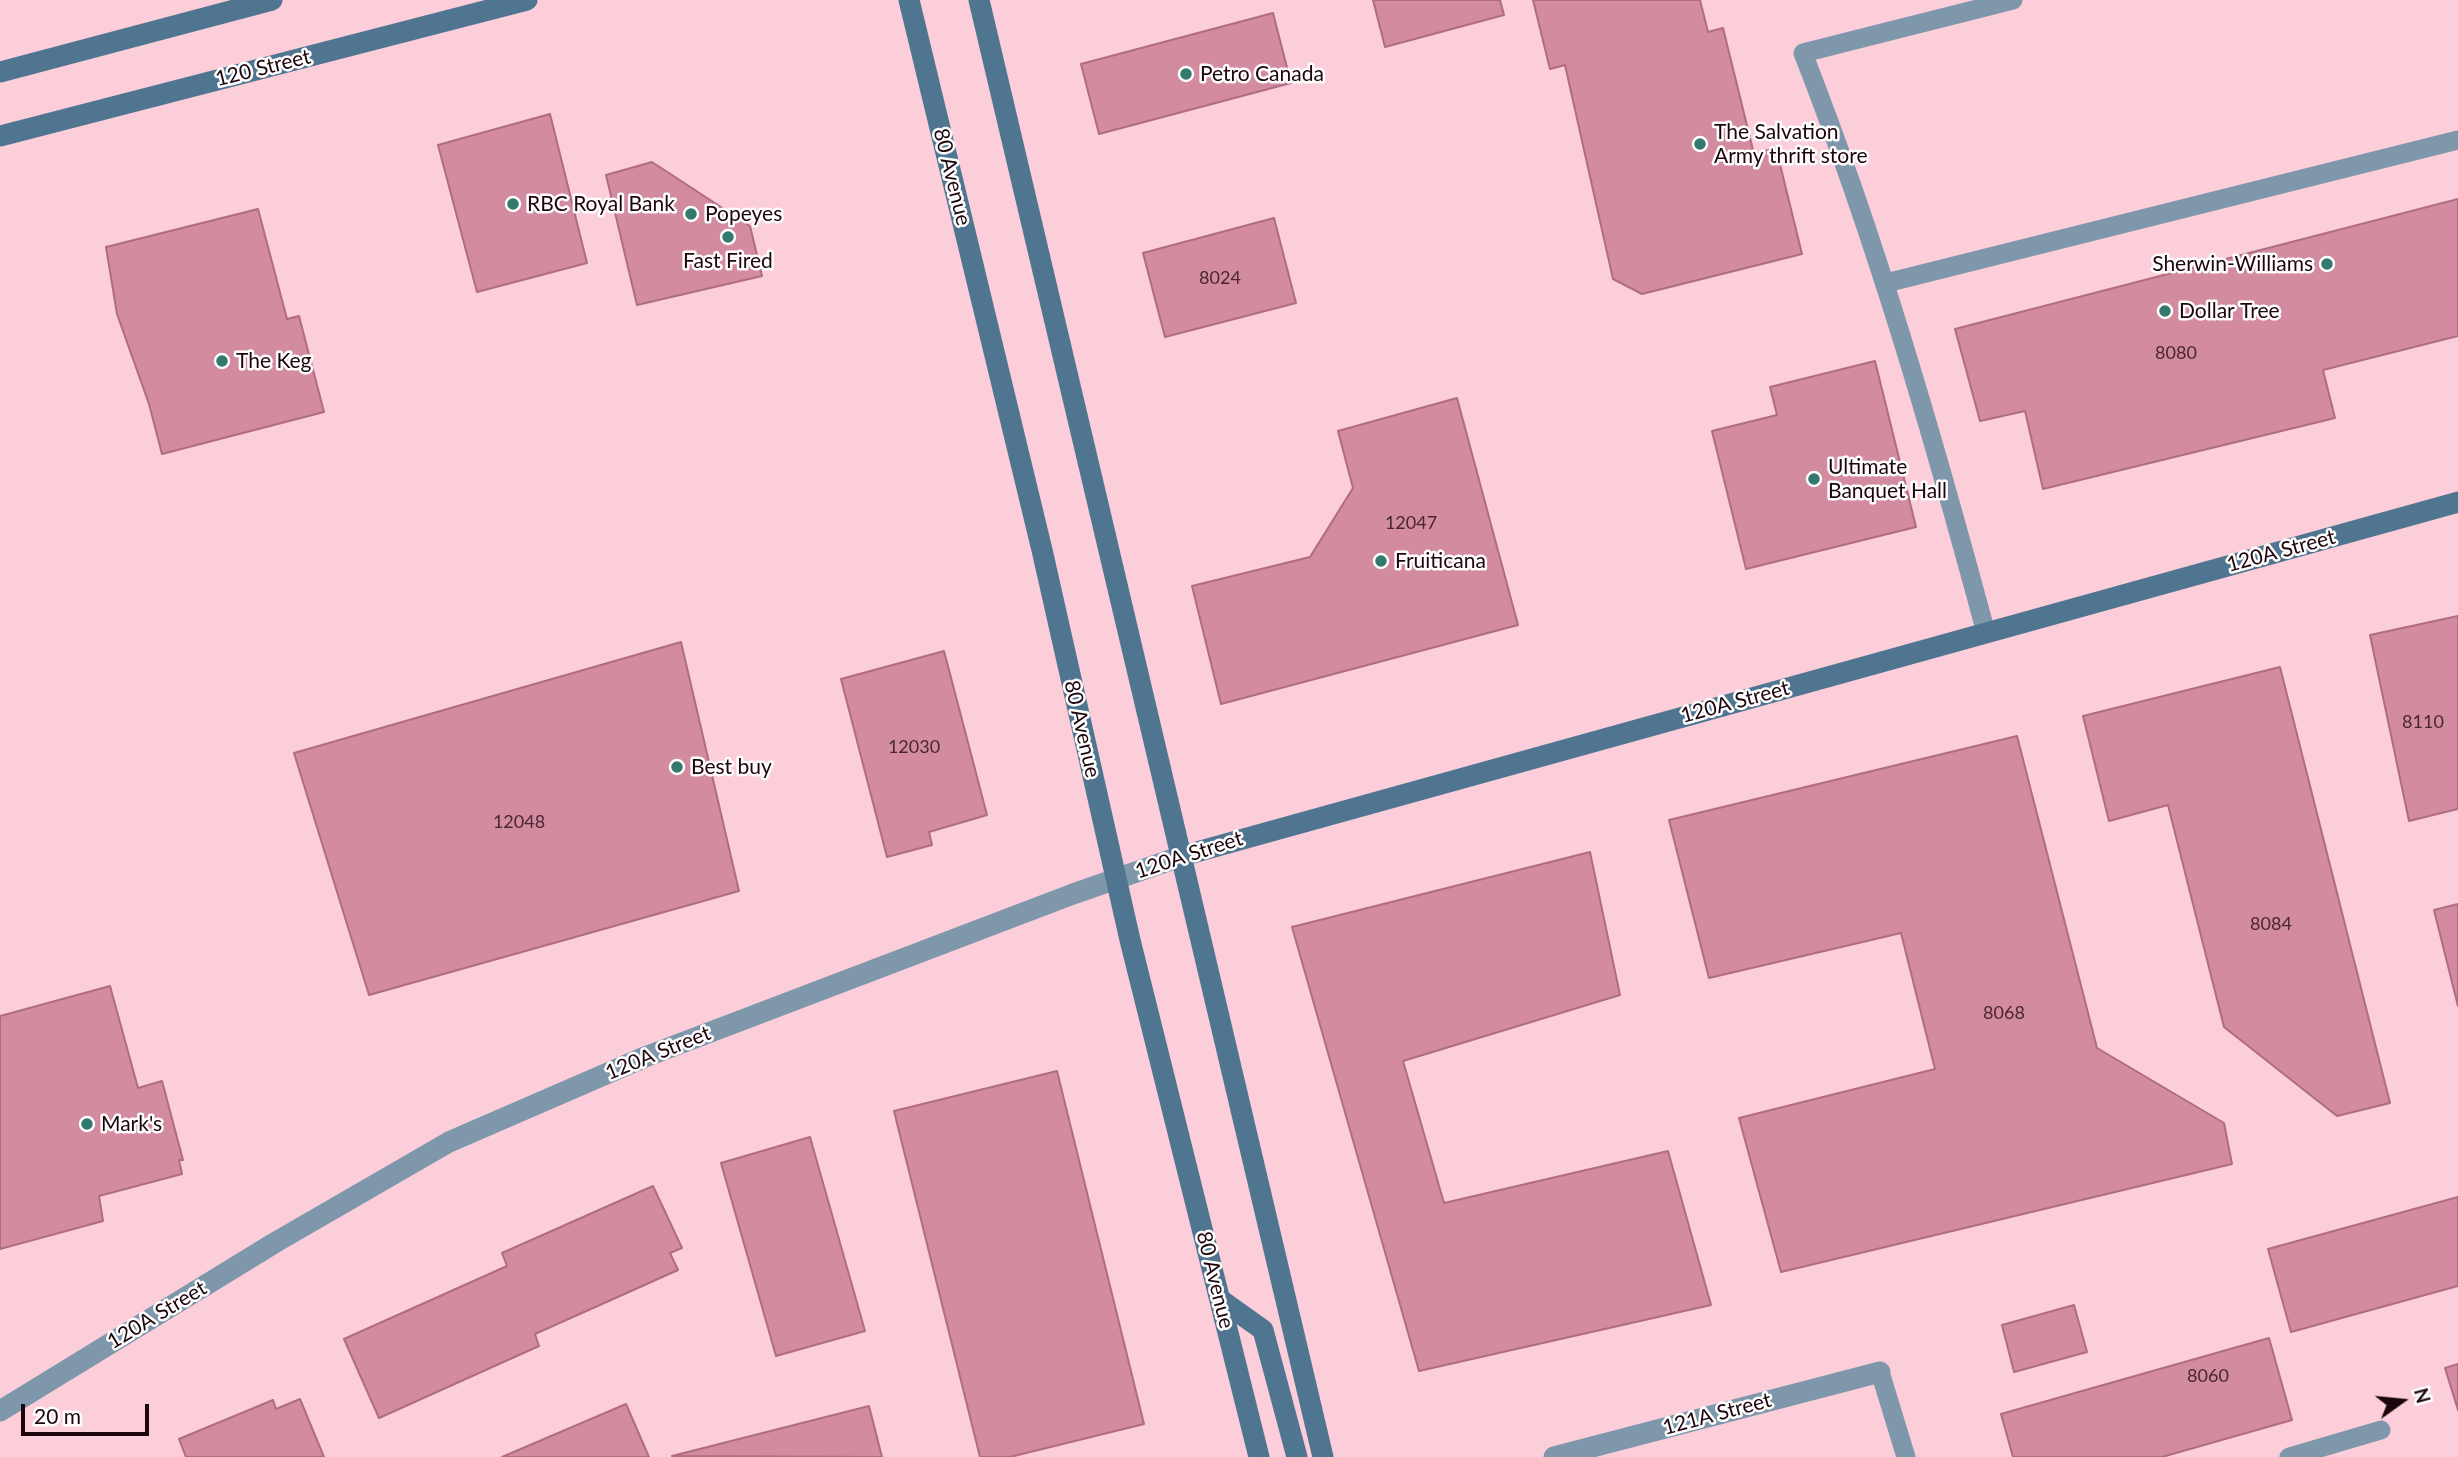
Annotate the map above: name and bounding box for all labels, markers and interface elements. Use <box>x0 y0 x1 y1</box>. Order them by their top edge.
street label: 120 Street <box>213 44 313 92</box>
place label: Petro Canada <box>1200 61 1324 87</box>
marker: Petro Canada <box>1178 66 1194 82</box>
place label: The Salvation Army thrift store <box>1714 119 1867 169</box>
street label: 80 Avenue <box>928 126 976 228</box>
marker: The Salvation Army thrift store <box>1692 136 1708 152</box>
place label: RBC Royal Bank <box>527 191 675 217</box>
marker: RBC Royal Bank <box>505 196 521 212</box>
place label: Popeyes <box>705 201 782 227</box>
marker: Popeyes <box>683 206 699 222</box>
marker: Fast Fired <box>720 229 736 245</box>
place label: Fast Fired <box>683 248 773 274</box>
place label: Sherwin-Williams <box>2152 251 2313 277</box>
marker: Sherwin-Williams <box>2319 256 2335 272</box>
house number: 8024 <box>1199 267 1241 289</box>
place label: Dollar Tree <box>2179 298 2280 324</box>
marker: Dollar Tree <box>2157 303 2173 319</box>
house number: 8080 <box>2155 342 2197 364</box>
place label: The Keg <box>236 348 312 374</box>
marker: The Keg <box>214 353 230 369</box>
place label: Ultimate Banquet Hall <box>1828 454 1947 504</box>
marker: Ultimate Banquet Hall <box>1806 471 1822 487</box>
house number: 12047 <box>1385 512 1437 534</box>
street label: 120A Street <box>2224 524 2338 578</box>
place label: Fruiticana <box>1395 548 1486 574</box>
marker: Fruiticana <box>1373 553 1389 569</box>
street label: 120A Street <box>1678 675 1792 729</box>
street label: 80 Avenue <box>1059 678 1105 780</box>
house number: 8110 <box>2402 711 2444 733</box>
house number: 12030 <box>888 736 940 758</box>
place label: Best buy <box>691 754 772 780</box>
marker: Best buy <box>669 759 685 775</box>
house number: 12048 <box>493 811 545 833</box>
street label: 120A Street <box>1132 826 1246 884</box>
house number: 8084 <box>2250 913 2292 935</box>
house number: 8068 <box>1983 1002 2025 1024</box>
street label: 120A Street <box>602 1020 714 1086</box>
place label: Mark's <box>101 1111 162 1137</box>
marker: Mark's <box>79 1116 95 1132</box>
street label: 80 Avenue <box>1191 1229 1239 1331</box>
street label: 120A Street <box>103 1276 211 1354</box>
house number: 8060 <box>2187 1365 2229 1387</box>
north arrow <box>2367 1366 2437 1436</box>
text: N <box>2410 1385 2436 1405</box>
street label: 121A Street <box>1660 1387 1774 1441</box>
scale bar <box>24 1390 152 1434</box>
text: 20 m <box>34 1403 81 1428</box>

